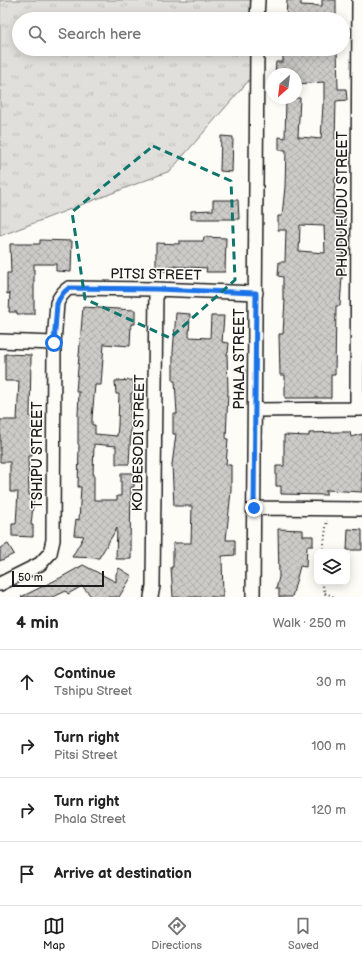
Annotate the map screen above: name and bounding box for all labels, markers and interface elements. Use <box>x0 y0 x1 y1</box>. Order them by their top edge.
search box <box>12 12 350 56</box>
icon: search <box>26 23 48 45</box>
text: Search here <box>58 25 141 44</box>
north arrow <box>266 68 302 104</box>
street label: PHUDUFUDU STREET <box>334 131 351 277</box>
street label: PITSI STREET <box>110 265 202 284</box>
street label: PHALA STREET <box>231 308 248 410</box>
route start <box>45 334 63 352</box>
street label: KOLBESODI STREET <box>129 374 148 512</box>
street label: TSHIPU STREET <box>29 401 46 509</box>
route end <box>245 499 263 517</box>
map controls <box>314 549 350 585</box>
button: layers <box>314 549 350 585</box>
scale bar <box>12 569 104 588</box>
text: 50 m <box>18 571 43 584</box>
text: 4 min <box>16 613 59 633</box>
text: Walk · 250 m <box>273 615 346 631</box>
text: Continue <box>54 664 116 683</box>
icon: ahead <box>16 671 38 693</box>
text: 30 m <box>316 674 346 690</box>
text: Tshipu Street <box>54 683 132 699</box>
text: Turn right <box>54 728 119 747</box>
icon: right <box>16 735 38 757</box>
text: 100 m <box>311 738 346 754</box>
text: Pitsi Street <box>54 747 118 763</box>
text: Turn right <box>54 792 119 811</box>
icon: right <box>16 799 38 821</box>
text: 120 m <box>311 802 346 818</box>
text: Phala Street <box>54 811 126 827</box>
icon: arrive <box>16 863 38 885</box>
text: Arrive at destination <box>54 864 192 883</box>
tab: Map <box>43 915 65 952</box>
tab: Directions <box>151 915 202 952</box>
tab: Saved <box>288 915 319 952</box>

